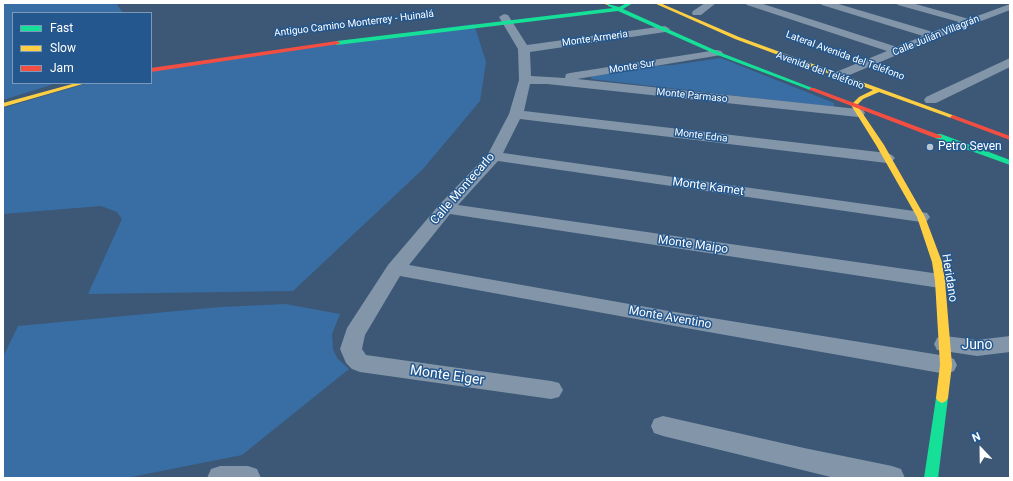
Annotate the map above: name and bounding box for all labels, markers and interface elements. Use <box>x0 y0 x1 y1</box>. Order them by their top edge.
street label: Antiguo Camino Monterrey - Huinalá <box>273 8 435 40</box>
legend <box>12 12 152 84</box>
street label: Calle Julián Villagrán <box>891 13 981 59</box>
text: Fast <box>50 21 73 35</box>
street label: Monte Armeria <box>561 28 629 50</box>
street label: Lateral Avenida del Teléfono <box>784 29 906 83</box>
text: Slow <box>50 41 76 55</box>
street label: Avenida del Teléfono <box>774 50 866 92</box>
street label: Monte Sur <box>608 57 656 77</box>
text: Jam <box>50 61 74 75</box>
street label: Monte Parmaso <box>656 86 728 106</box>
street label: Monte Edna <box>674 127 728 145</box>
place label: Petro Seven <box>938 140 1002 154</box>
marker: Petro Seven <box>925 142 935 152</box>
street label: Calle Montecarlo <box>428 150 498 228</box>
street label: Monte Kamet <box>671 175 745 199</box>
street label: Monte Maipo <box>657 233 729 257</box>
street label: Heridano <box>938 253 960 303</box>
street label: Monte Aventino <box>627 304 713 332</box>
street label: Juno <box>961 337 993 353</box>
street label: Monte Eiger <box>409 362 485 390</box>
north arrow <box>961 429 1001 469</box>
text: N <box>970 430 982 445</box>

